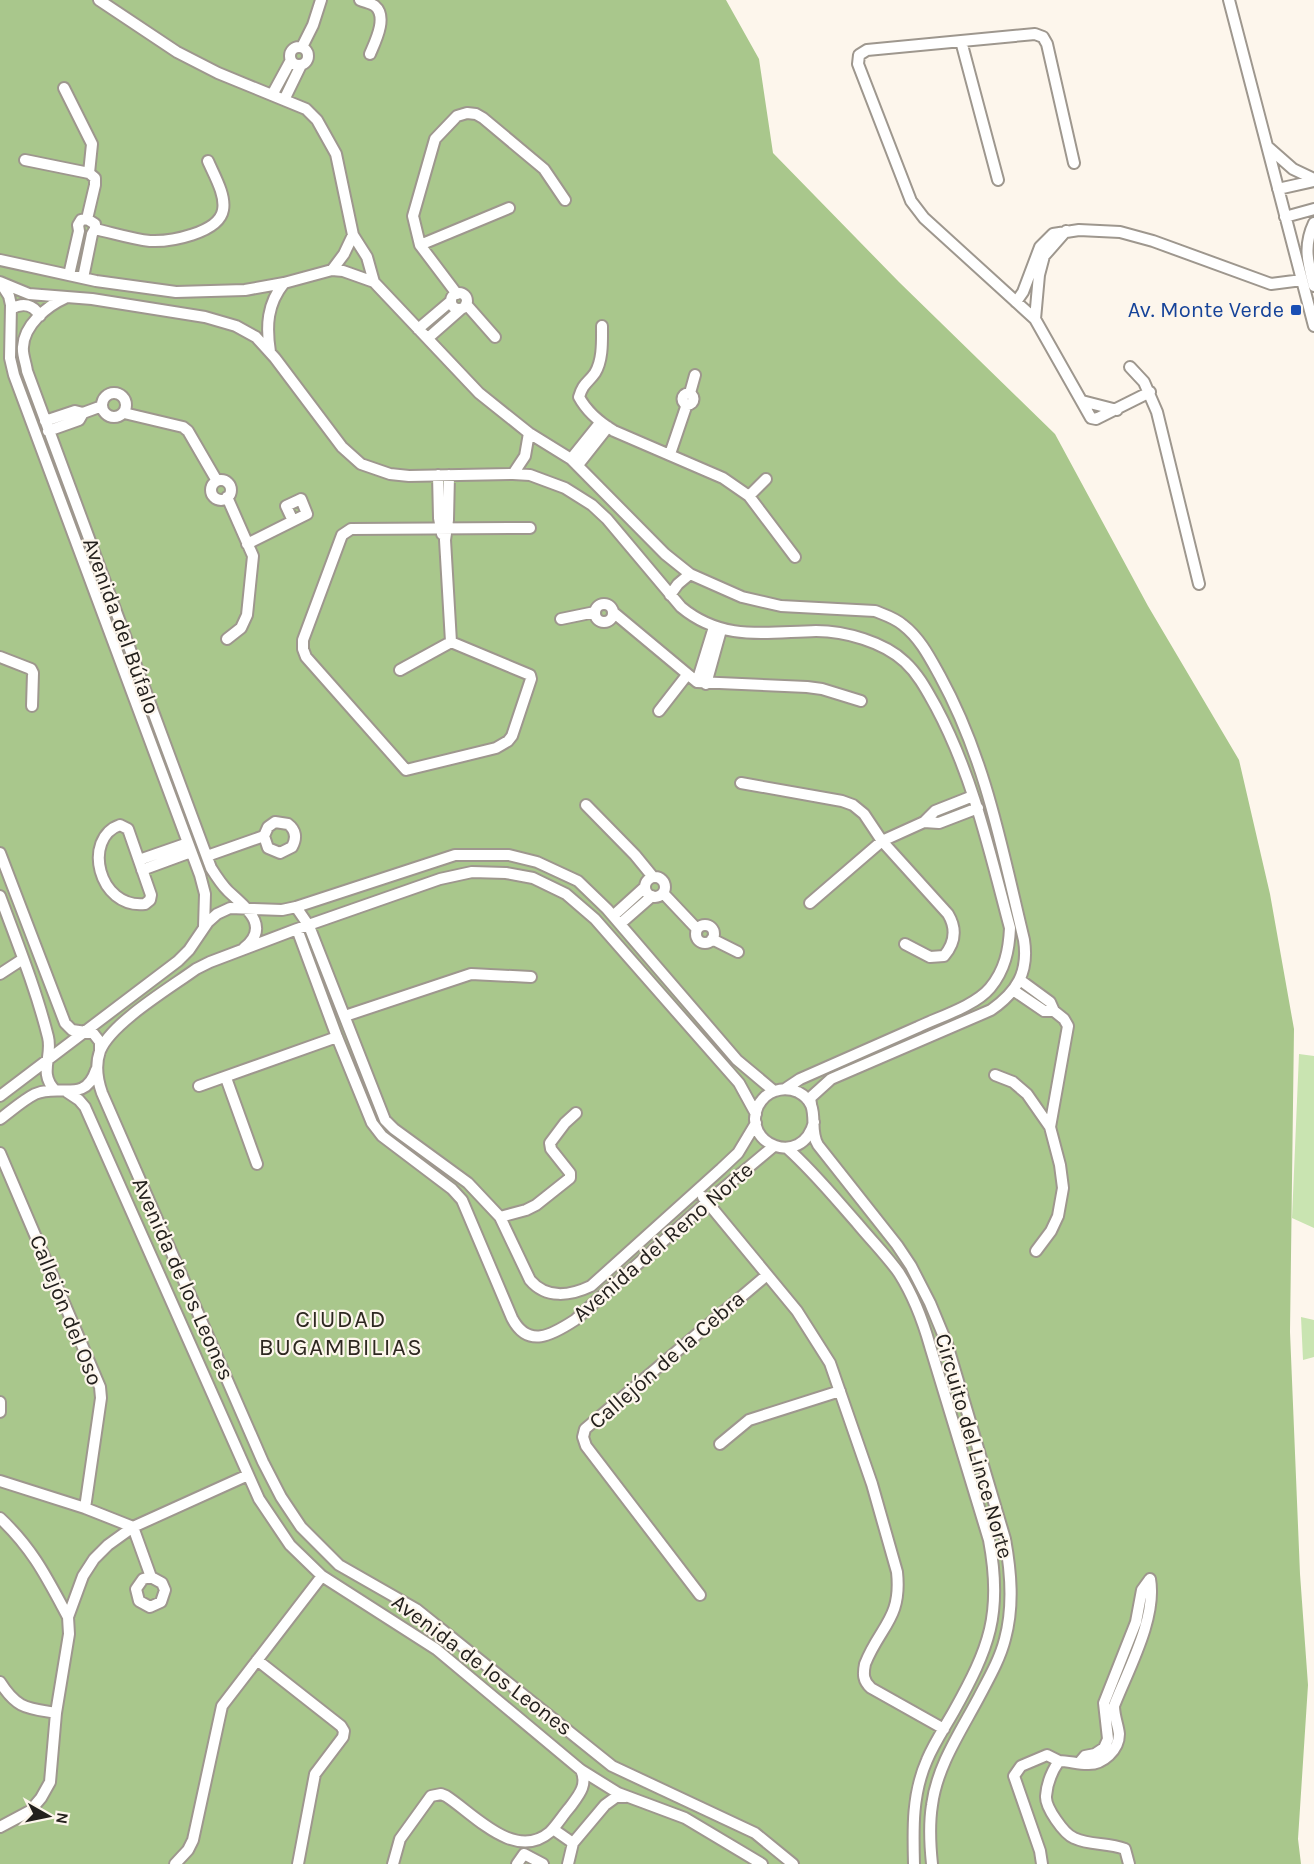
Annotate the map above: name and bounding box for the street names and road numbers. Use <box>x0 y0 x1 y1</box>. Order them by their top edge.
street label: Avenida del Búfalo <box>77 535 165 717</box>
street label: Avenida del Reno Norte <box>568 1157 758 1327</box>
street label: Avenida de los Leones <box>127 1174 239 1384</box>
street label: Callejón del Oso <box>24 1231 108 1389</box>
street label: Callejón de la Cebra <box>584 1285 750 1435</box>
street label: Circuito del Lince Norte <box>929 1330 1019 1562</box>
street label: Avenida de los Leones <box>387 1589 577 1741</box>

